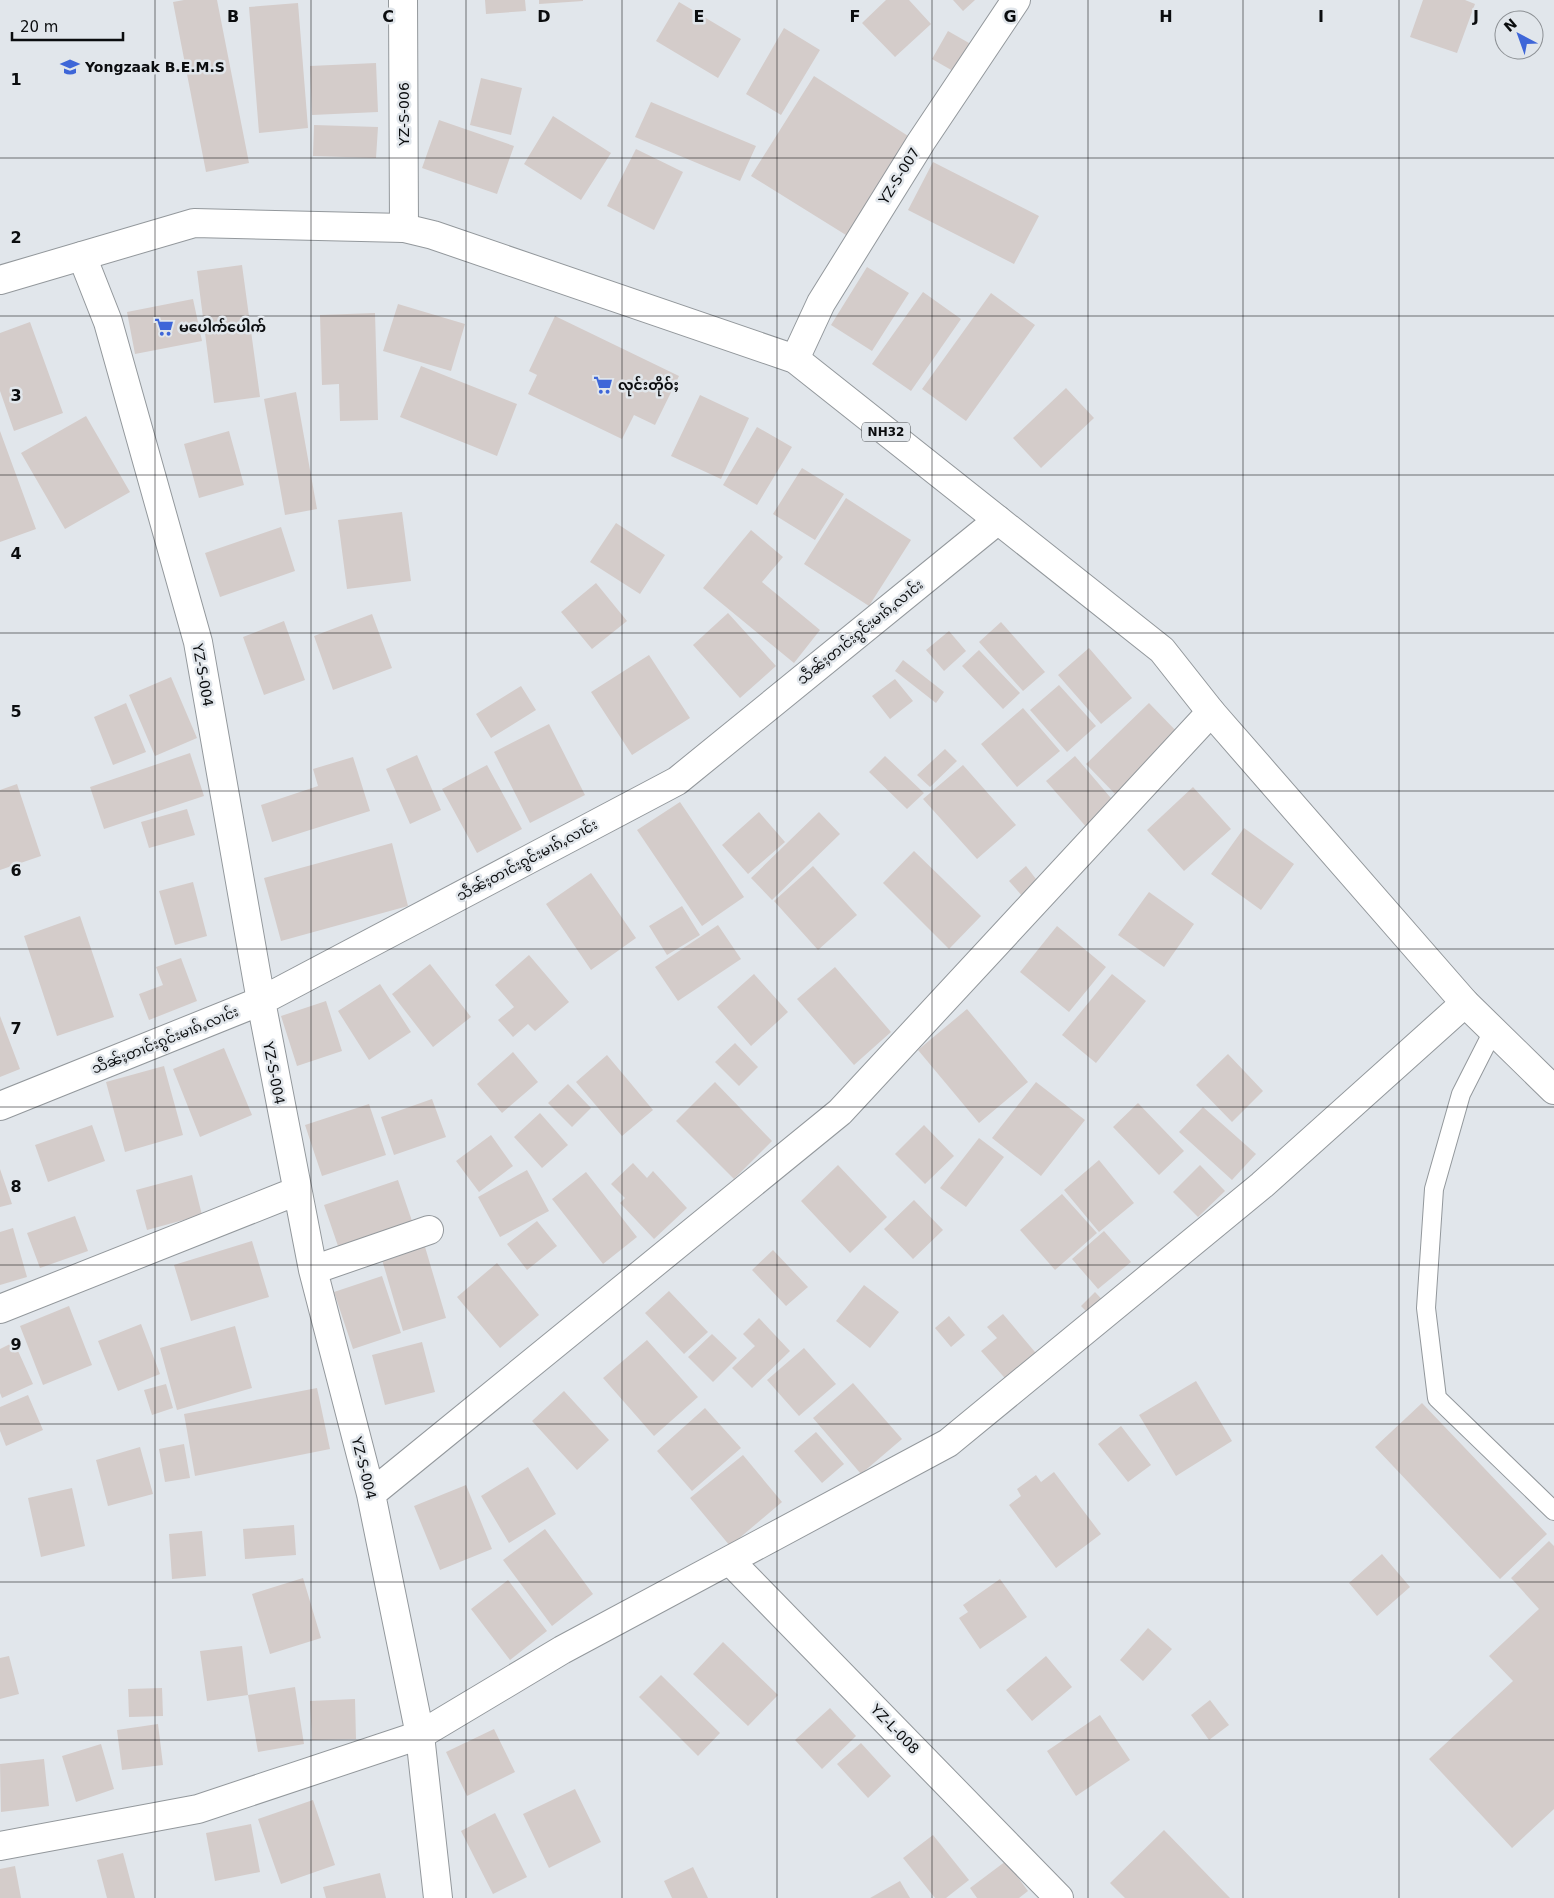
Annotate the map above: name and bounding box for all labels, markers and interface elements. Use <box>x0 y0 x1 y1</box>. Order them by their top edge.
text: B <box>227 7 239 26</box>
text: C <box>382 7 394 26</box>
text: D <box>537 7 551 26</box>
text: E <box>694 7 704 26</box>
text: F <box>850 7 860 26</box>
text: G <box>1003 7 1017 26</box>
text: H <box>1159 7 1173 26</box>
text: I <box>1318 7 1324 26</box>
text: J <box>1472 7 1479 26</box>
scale bar <box>12 10 124 42</box>
north arrow <box>1494 10 1544 60</box>
text: N <box>1501 15 1520 35</box>
text: 20 m <box>20 18 58 36</box>
school or university icon: Yongzaak B.E.M.S <box>59 56 81 78</box>
place label: Yongzaak B.E.M.S <box>84 59 225 75</box>
text: 1 <box>10 70 22 89</box>
street label: YZ-S-006 <box>396 82 412 147</box>
street label: YZ-S-007 <box>875 145 923 208</box>
text: 2 <box>10 228 22 247</box>
supermarket icon: မပေါက်ပေါက် <box>153 316 175 338</box>
place label: မပေါက်ပေါက် <box>179 317 266 335</box>
supermarket icon: လုင်းတိုဝ်ႈ <box>592 374 614 396</box>
place label: လုင်းတိုဝ်ႈ <box>618 375 679 397</box>
text: 3 <box>10 386 22 405</box>
road number: NH32 <box>862 422 910 442</box>
text: 4 <box>10 544 22 563</box>
street label: သဵၼ်ႈတၢင်းၵွင်းမၢၵ်ႇလၢင်း <box>793 575 928 690</box>
street label: YZ-S-004 <box>189 641 216 708</box>
text: 5 <box>10 702 22 721</box>
street label: သဵၼ်ႈတၢင်းၵွင်းမၢၵ်ႇလၢင်း <box>453 814 601 907</box>
text: 6 <box>10 861 22 880</box>
street label: သဵၼ်ႈတၢင်းၵွင်းမၢၵ်ႇလၢင်း <box>89 1001 242 1080</box>
text: 7 <box>10 1019 22 1038</box>
street label: YZ-S-004 <box>260 1039 288 1106</box>
text: 8 <box>10 1177 22 1196</box>
text: 9 <box>10 1335 22 1354</box>
street label: YZ-S-004 <box>348 1434 379 1501</box>
street label: YZ-L-008 <box>867 1700 922 1757</box>

